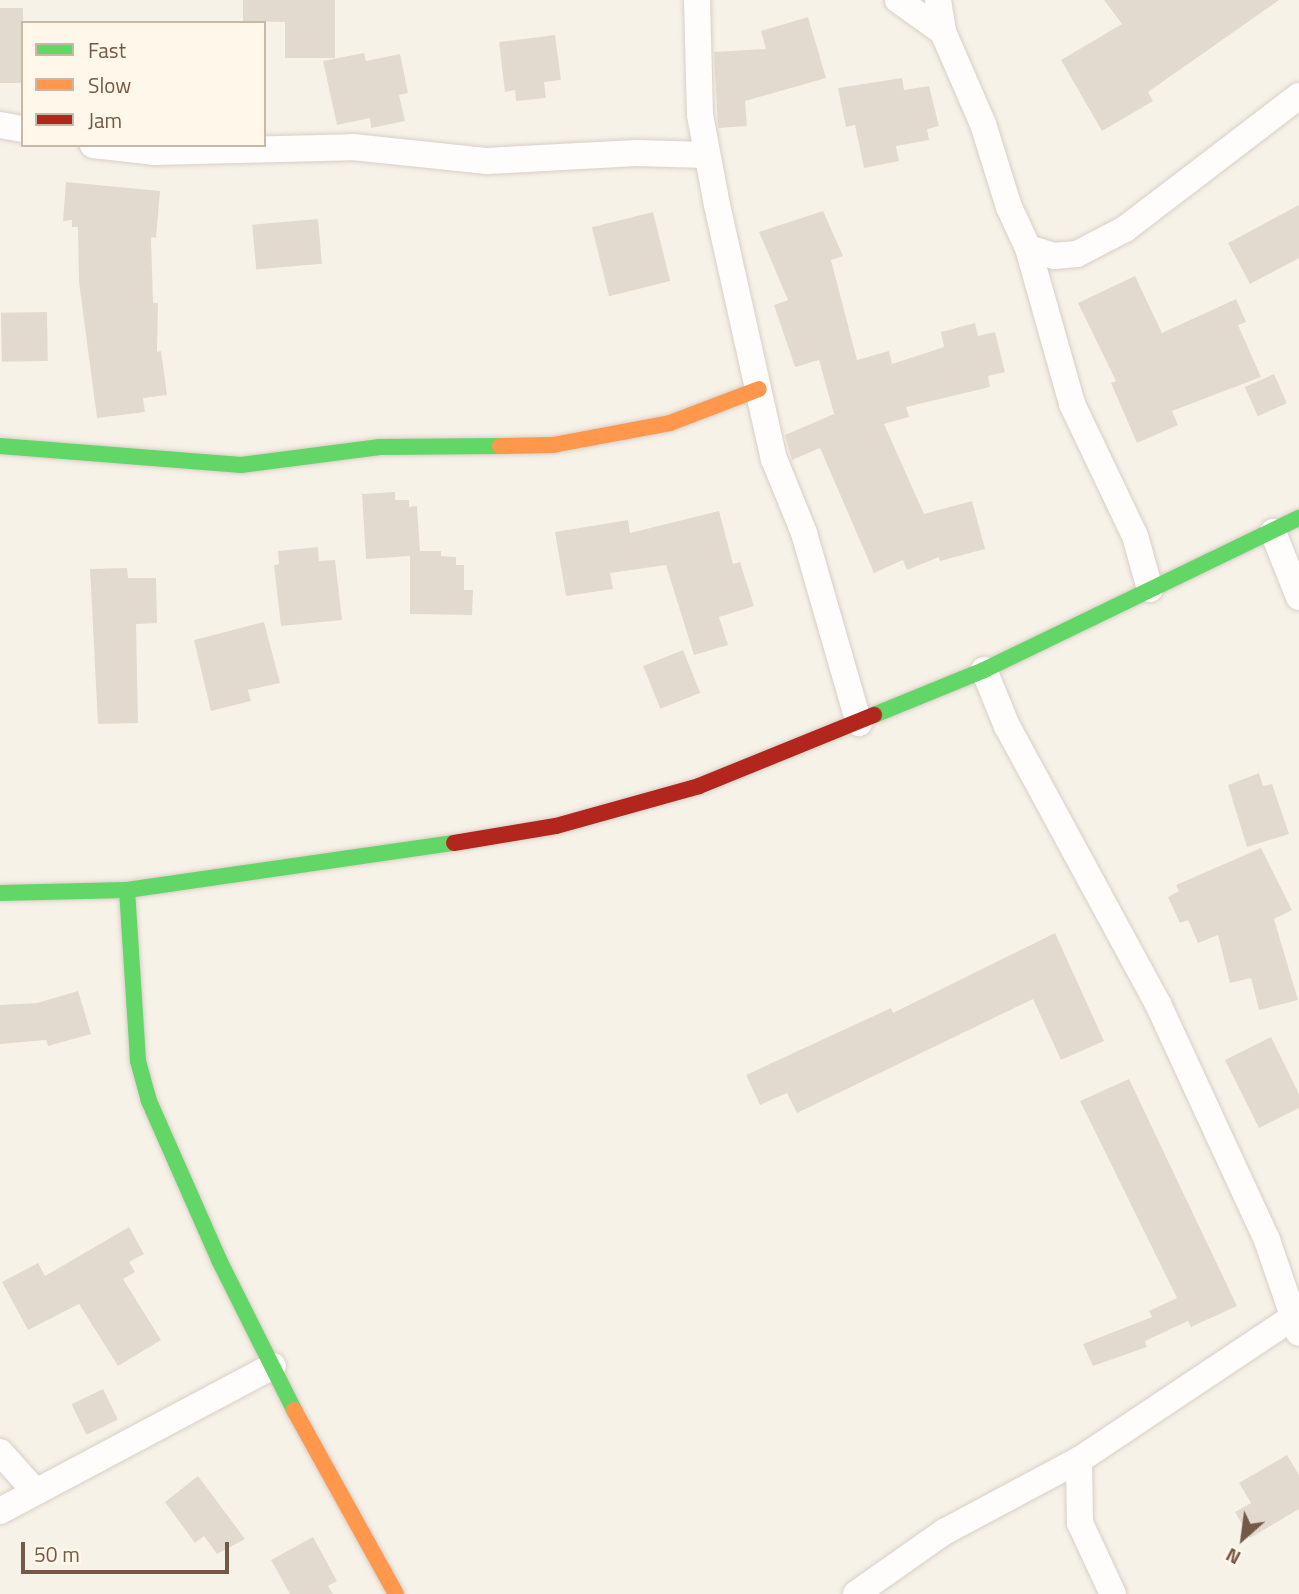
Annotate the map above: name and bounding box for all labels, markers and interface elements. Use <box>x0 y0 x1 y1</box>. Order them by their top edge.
legend <box>21 21 266 147</box>
text: Fast <box>88 34 126 66</box>
text: Slow <box>88 69 131 101</box>
text: Jam <box>88 104 122 136</box>
north arrow <box>1208 1503 1278 1573</box>
scale bar <box>24 1528 233 1572</box>
text: 50 m <box>34 1538 80 1570</box>
text: N <box>1220 1541 1246 1573</box>

